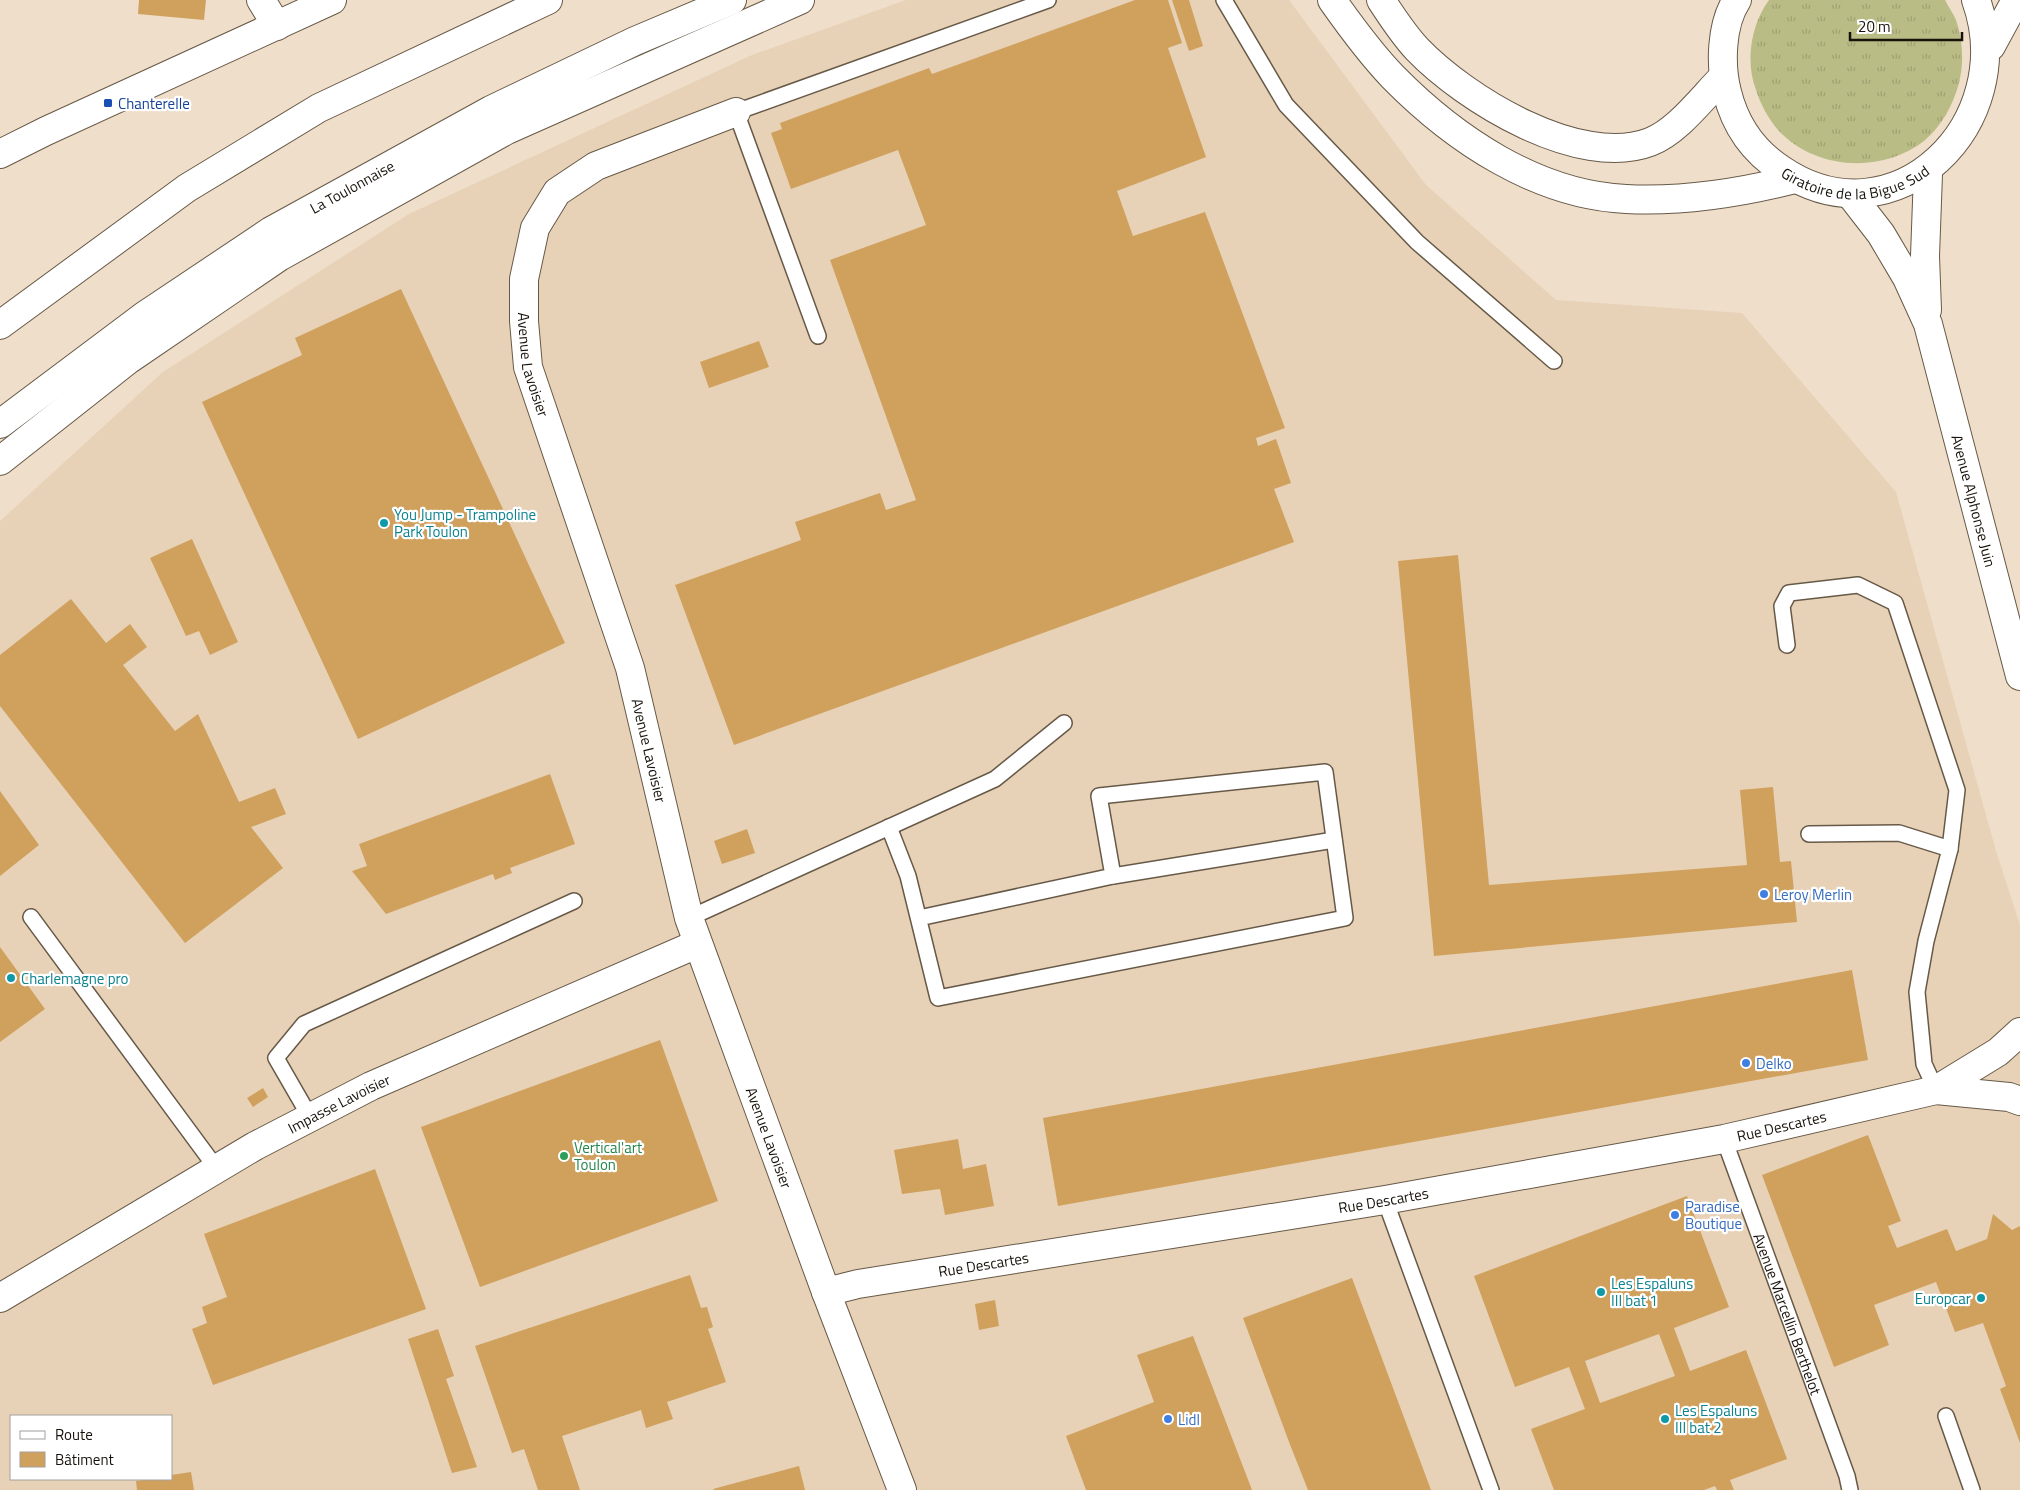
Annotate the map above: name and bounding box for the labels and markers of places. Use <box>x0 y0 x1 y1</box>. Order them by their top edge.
place label: Chanterelle <box>118 92 190 115</box>
marker: Chanterelle <box>102 97 114 109</box>
place label: You Jump - Trampoline Park Toulon <box>394 503 536 543</box>
marker: You Jump - Trampoline Park Toulon <box>378 517 390 529</box>
place label: Leroy Merlin <box>1774 883 1852 906</box>
marker: Leroy Merlin <box>1758 888 1770 900</box>
place label: Charlemagne pro <box>21 967 129 990</box>
marker: Charlemagne pro <box>5 972 17 984</box>
place label: Delko <box>1756 1052 1792 1075</box>
marker: Delko <box>1740 1057 1752 1069</box>
place label: Vertical'art Toulon <box>574 1136 643 1176</box>
marker: Vertical'art Toulon <box>558 1150 570 1162</box>
place label: Paradise Boutique <box>1685 1195 1742 1235</box>
marker: Paradise Boutique <box>1669 1209 1681 1221</box>
place label: Les Espaluns III bat 1 <box>1611 1272 1693 1312</box>
marker: Les Espaluns III bat 1 <box>1595 1286 1607 1298</box>
place label: Europcar <box>1915 1287 1971 1310</box>
marker: Europcar <box>1975 1292 1987 1304</box>
place label: Les Espaluns III bat 2 <box>1675 1399 1757 1439</box>
place label: Lidl <box>1178 1408 1200 1431</box>
marker: Lidl <box>1162 1413 1174 1425</box>
marker: Les Espaluns III bat 2 <box>1659 1413 1671 1425</box>

